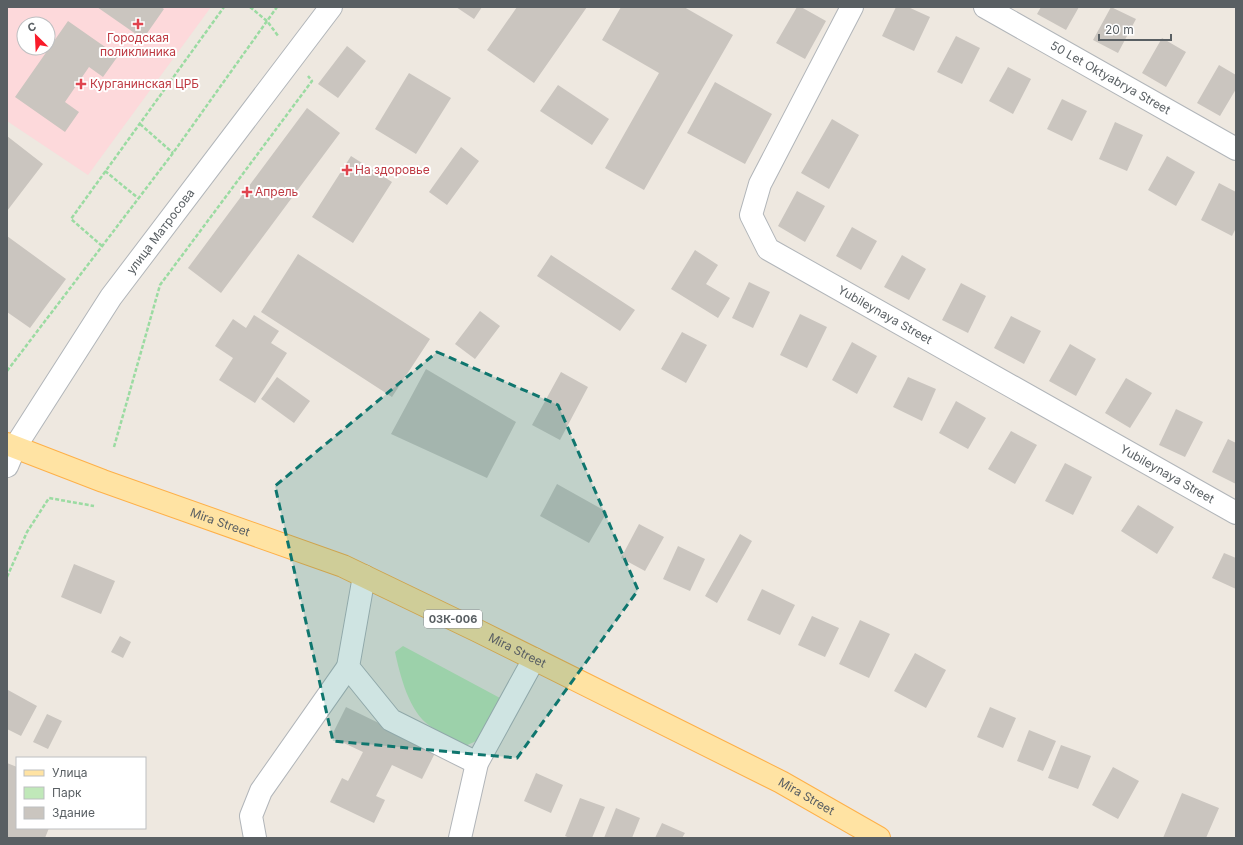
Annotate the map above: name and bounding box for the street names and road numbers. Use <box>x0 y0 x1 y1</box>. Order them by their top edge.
street label: 50 Let Oktyabrya Street <box>1048 38 1173 117</box>
street label: улица Матросова <box>123 186 197 277</box>
street label: Yubileynaya Street <box>835 282 935 347</box>
street label: Yubileynaya Street <box>1118 441 1217 506</box>
street label: Mira Street <box>188 504 252 539</box>
road number: 03К-006 <box>424 610 482 628</box>
street label: Mira Street <box>486 629 549 671</box>
street label: Mira Street <box>776 774 837 818</box>

